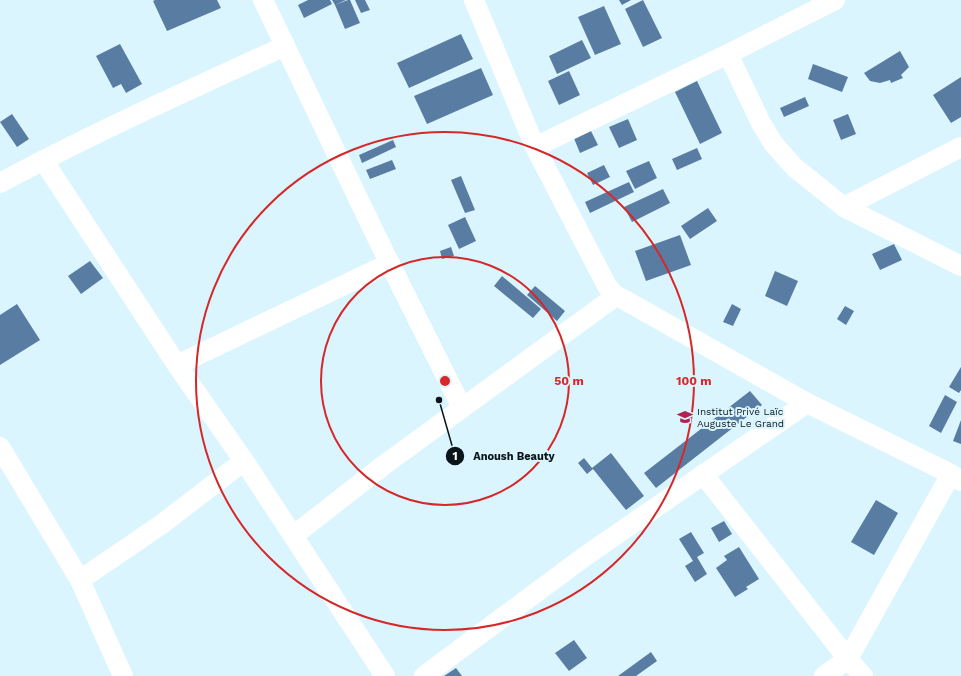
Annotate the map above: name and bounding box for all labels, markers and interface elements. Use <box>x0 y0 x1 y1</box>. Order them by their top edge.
centre of rings <box>438 374 452 388</box>
text: 50 m <box>554 374 584 388</box>
text: 100 m <box>676 374 712 388</box>
place label: Institut Privé Laïc Auguste Le Grand <box>697 406 784 429</box>
school or university icon: Institut Privé Laïc Auguste Le Grand <box>676 408 694 426</box>
callout: Anoush Beauty <box>445 444 563 467</box>
text: 1 <box>452 449 458 463</box>
text: Anoush Beauty <box>473 450 556 463</box>

